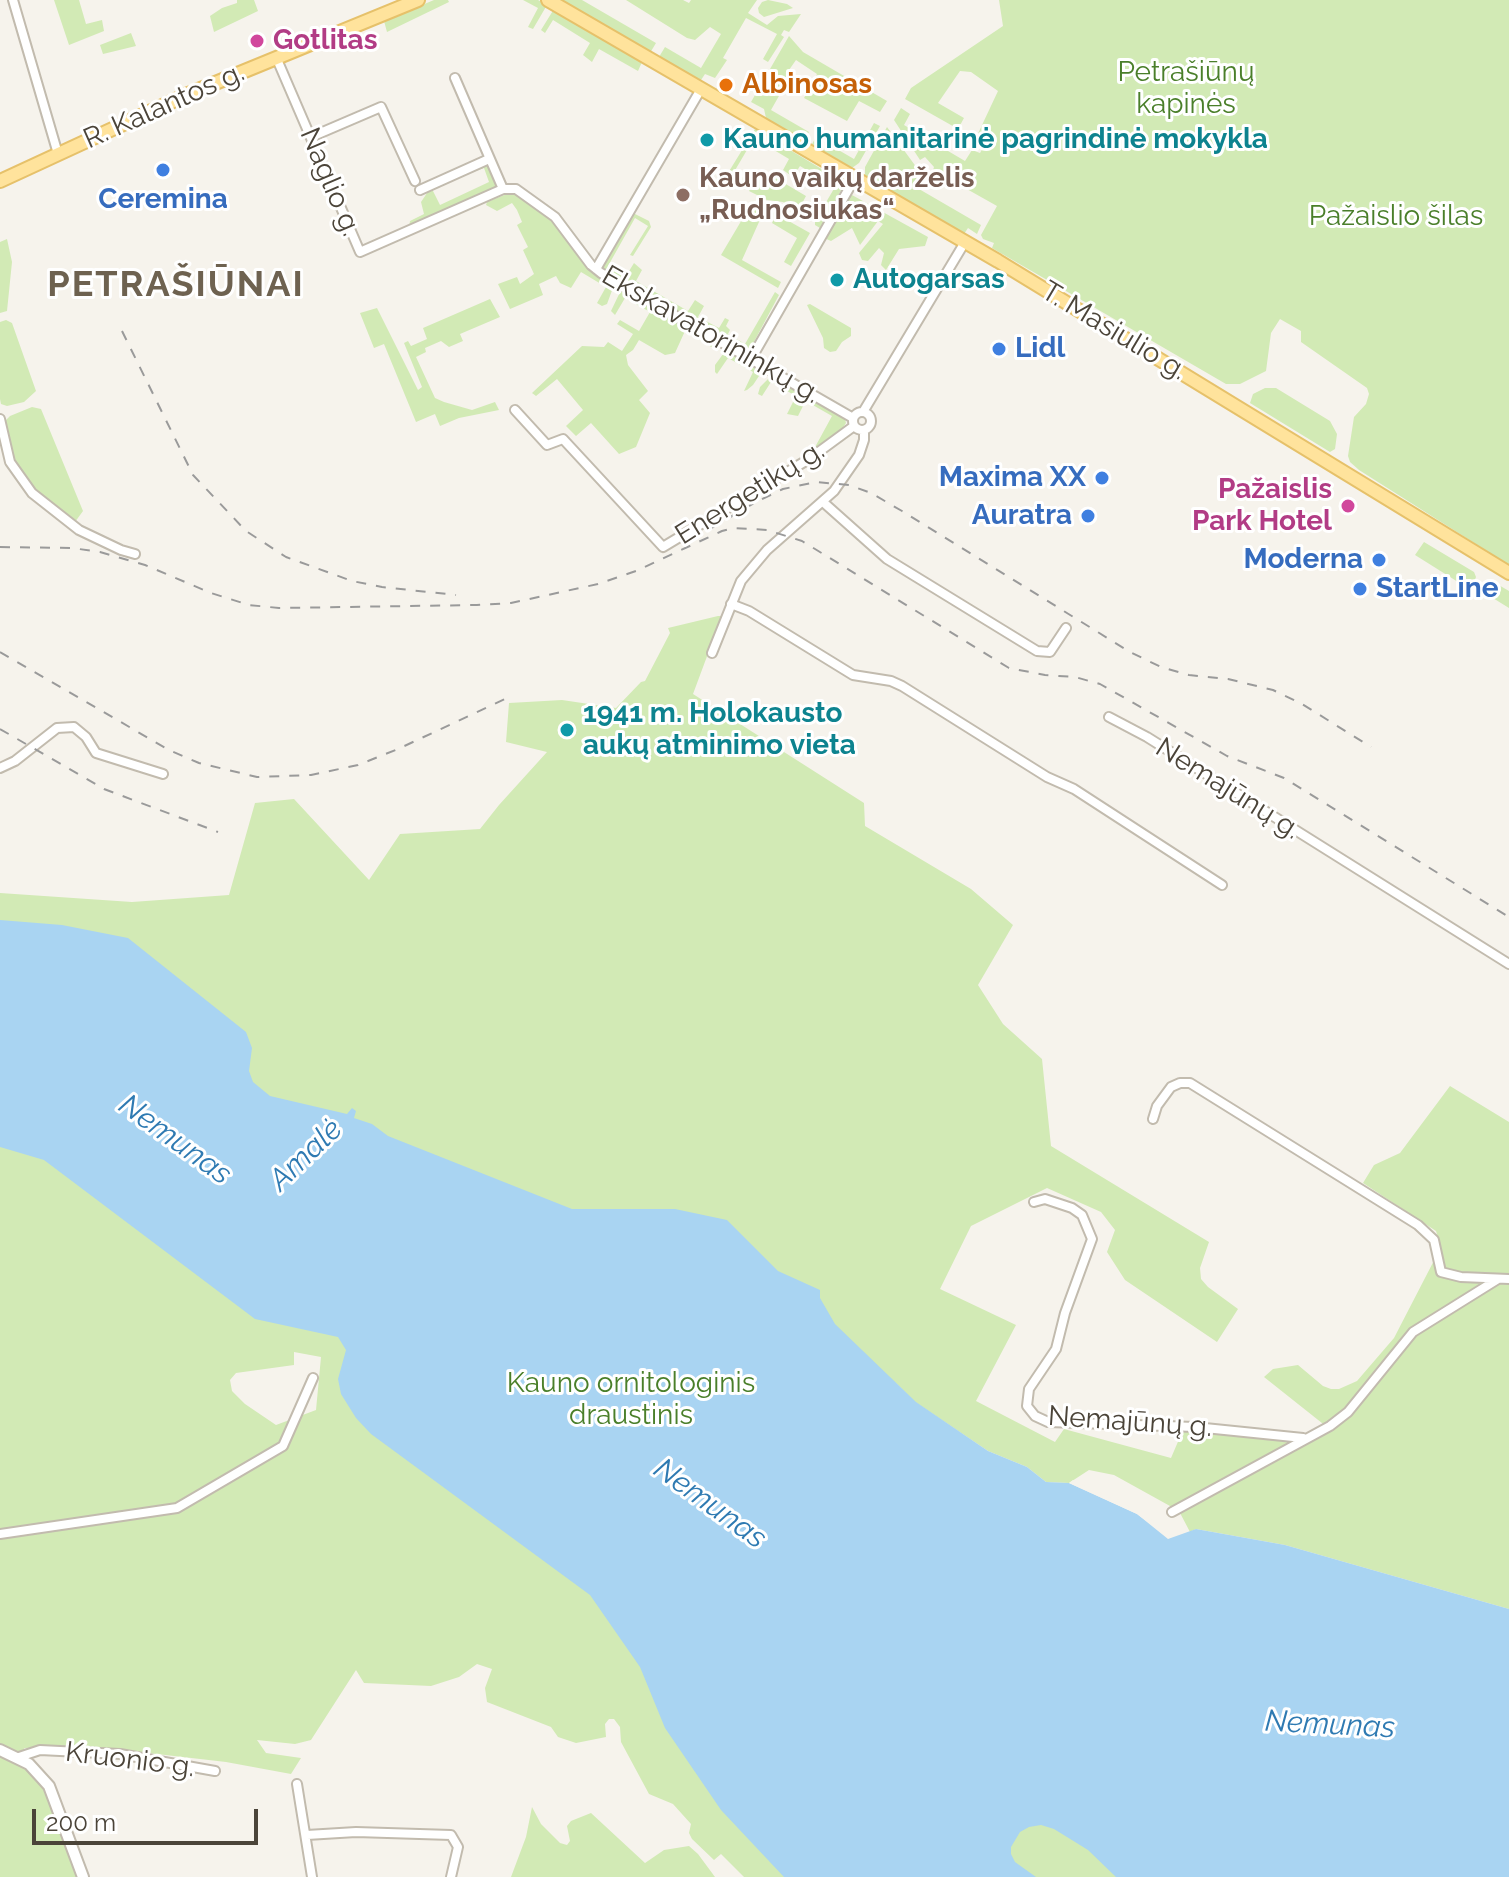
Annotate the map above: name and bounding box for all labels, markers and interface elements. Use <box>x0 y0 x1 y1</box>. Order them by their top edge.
place label: Gotlitas <box>273 24 377 58</box>
marker: Gotlitas <box>248 32 266 50</box>
street label: R. Kalantos g. <box>79 56 249 156</box>
park label: Petrašiūnų kapinės <box>1117 56 1255 122</box>
place label: Albinosas <box>742 68 872 102</box>
marker: Albinosas <box>717 76 735 94</box>
street label: Naglio g. <box>292 123 368 241</box>
place label: Kauno humanitarinė pagrindinė mokykla <box>723 123 1268 157</box>
marker: Kauno humanitarinė pagrindinė mokykla <box>698 131 716 149</box>
marker: Ceremina <box>154 161 172 179</box>
place label: Kauno vaikų darželis „Rudnosiukas“ <box>699 162 975 228</box>
place label: Ceremina <box>98 183 228 217</box>
marker: Kauno vaikų darželis „Rudnosiukas“ <box>674 186 692 204</box>
park label: Pažaislio šilas <box>1309 200 1483 234</box>
street label: Ekskavatorininkų g. <box>596 259 826 411</box>
district label: PETRAŠIŪNAI <box>47 263 305 307</box>
place label: Autogarsas <box>853 263 1005 297</box>
marker: Autogarsas <box>828 271 846 289</box>
street label: T. Masiulio g. <box>1035 274 1193 388</box>
place label: Lidl <box>1015 332 1065 366</box>
marker: Lidl <box>990 340 1008 358</box>
street label: Energetikų g. <box>669 434 831 552</box>
place label: Maxima XX <box>939 461 1086 495</box>
marker: Maxima XX <box>1093 469 1111 487</box>
place label: Pažaislis Park Hotel <box>1192 473 1332 539</box>
marker: Pažaislis Park Hotel <box>1339 497 1357 515</box>
place label: Auratra <box>972 499 1072 533</box>
marker: Auratra <box>1079 507 1097 525</box>
place label: Moderna <box>1243 543 1363 577</box>
marker: Moderna <box>1370 551 1388 569</box>
place label: StartLine <box>1376 572 1498 606</box>
marker: StartLine <box>1351 580 1369 598</box>
place label: 1941 m. Holokausto aukų atminimo vieta <box>583 697 856 763</box>
marker: 1941 m. Holokausto aukų atminimo vieta <box>558 721 576 739</box>
street label: Nemajūnų g. <box>1149 731 1307 847</box>
water label: Nemunas <box>112 1087 238 1193</box>
water label: Amalė <box>262 1112 350 1198</box>
park label: Kauno ornitologinis draustinis <box>507 1367 755 1433</box>
street label: Nemajūnų g. <box>1047 1400 1213 1444</box>
water label: Nemunas <box>647 1451 773 1557</box>
water label: Nemunas <box>1264 1704 1396 1746</box>
street label: Kruonio g. <box>63 1735 197 1785</box>
scale bar <box>36 1793 262 1843</box>
text: 200 m <box>46 1808 116 1837</box>

